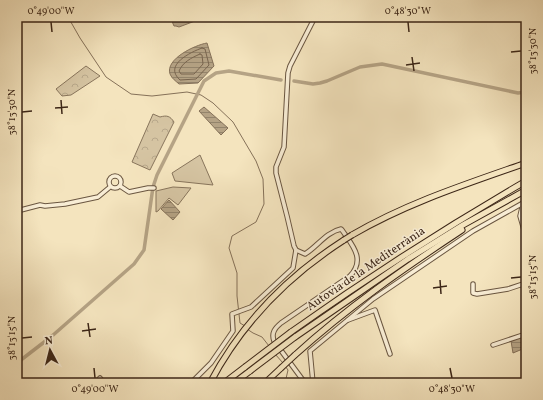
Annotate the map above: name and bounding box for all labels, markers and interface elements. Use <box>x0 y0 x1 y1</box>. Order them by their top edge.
text: 0°49'00"W <box>27 4 75 18</box>
text: 0°48'30"W <box>385 4 431 18</box>
text: 38°13'30"N <box>526 27 540 74</box>
text: 38°13'30"N <box>5 88 19 135</box>
street label: Autovia de la Mediterrània <box>303 223 429 315</box>
text: 38°13'15"N <box>526 254 540 299</box>
text: 38°13'15"N <box>5 315 19 360</box>
north arrow <box>30 330 70 370</box>
text: N <box>44 334 54 349</box>
text: 0°49'00"W <box>71 382 119 396</box>
text: 0°48'30"W <box>429 382 475 396</box>

